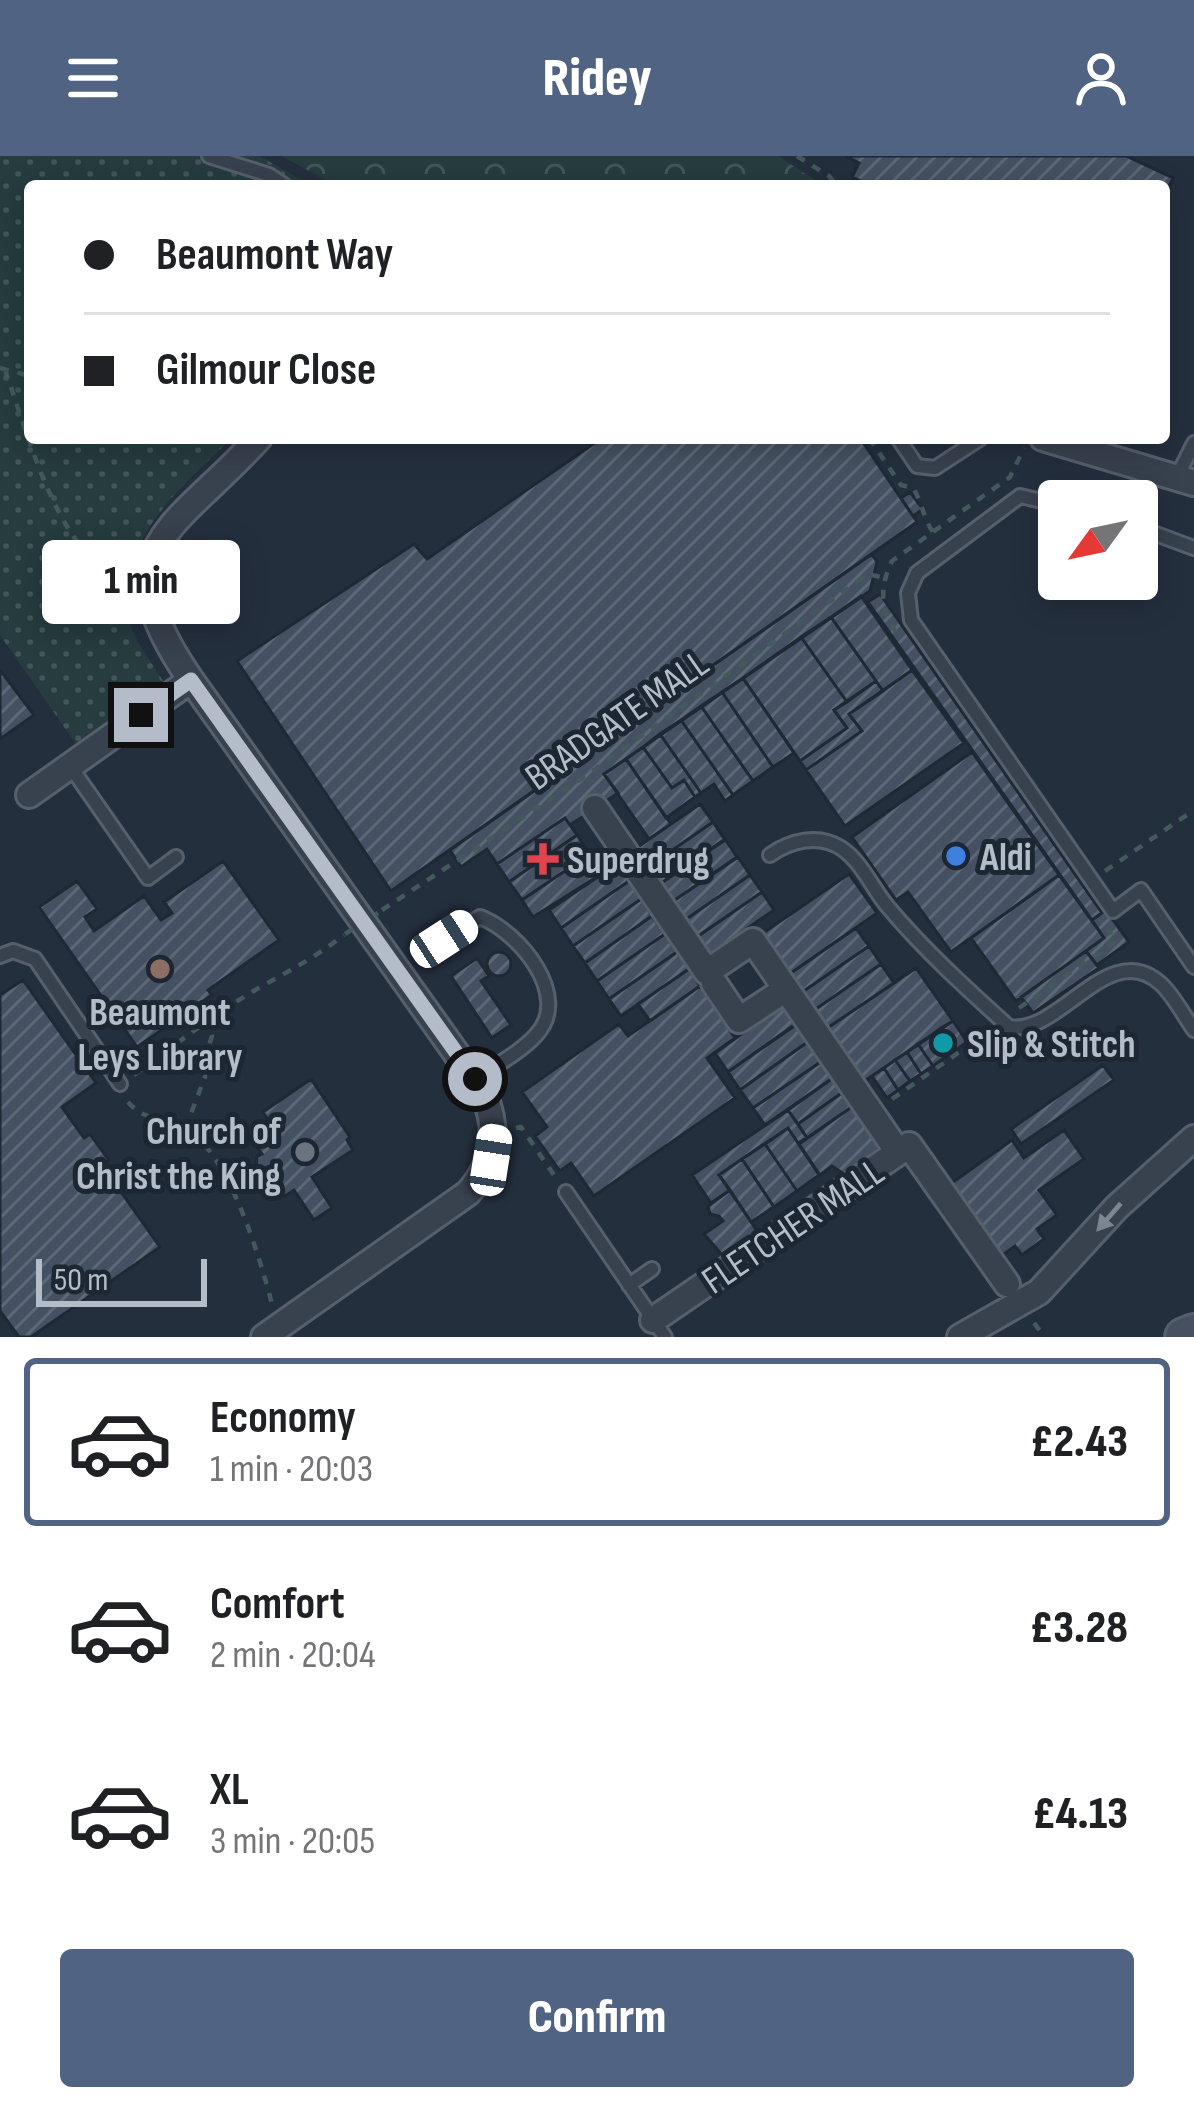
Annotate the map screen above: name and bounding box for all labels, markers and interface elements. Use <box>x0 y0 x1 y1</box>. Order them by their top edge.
icon: menu <box>60 45 126 111</box>
icon: person <box>1068 45 1134 111</box>
text: Ridey <box>542 46 652 111</box>
text: Beaumont Way <box>156 228 393 283</box>
text: Gilmour Close <box>156 343 376 398</box>
north arrow <box>1038 480 1158 600</box>
map controls <box>1038 480 1158 600</box>
callout: 1 min <box>42 541 240 625</box>
text: 1 min <box>104 558 178 605</box>
street label: BRADGATE MALL <box>517 641 718 801</box>
route end <box>114 688 168 742</box>
place label: Aldi <box>979 835 1032 882</box>
place label: Superdrug <box>567 838 709 885</box>
marker: Aldi <box>943 843 969 869</box>
marker: Superdrug <box>530 846 556 872</box>
car <box>404 904 484 974</box>
marker: Beaumont Leys Library <box>147 956 173 982</box>
place label: Beaumont Leys Library <box>77 990 243 1082</box>
place label: Slip & Stitch <box>967 1022 1136 1069</box>
marker: Slip & Stitch <box>930 1030 956 1056</box>
route start <box>448 1052 502 1106</box>
place label: Church of Christ the King <box>76 1109 282 1201</box>
car <box>468 1122 514 1198</box>
marker: Church of Christ the King <box>292 1139 318 1165</box>
street label: FLETCHER MALL <box>694 1149 893 1305</box>
one-way arrow <box>1096 1202 1122 1232</box>
scale bar <box>36 1253 207 1306</box>
text: 50 m <box>54 1260 108 1300</box>
icon: car <box>66 1388 174 1496</box>
text: Economy <box>210 1391 356 1446</box>
text: £2.43 <box>1030 1415 1128 1470</box>
text: 1 min · 20:03 <box>210 1446 373 1493</box>
icon: car <box>66 1574 174 1682</box>
text: Comfort <box>210 1577 345 1632</box>
text: £3.28 <box>1030 1601 1128 1656</box>
text: 2 min · 20:04 <box>210 1632 375 1679</box>
icon: car <box>66 1760 174 1868</box>
text: XL <box>210 1763 249 1818</box>
text: £4.13 <box>1032 1787 1128 1842</box>
text: 3 min · 20:05 <box>210 1818 375 1865</box>
button: Confirm <box>60 1949 1134 2087</box>

